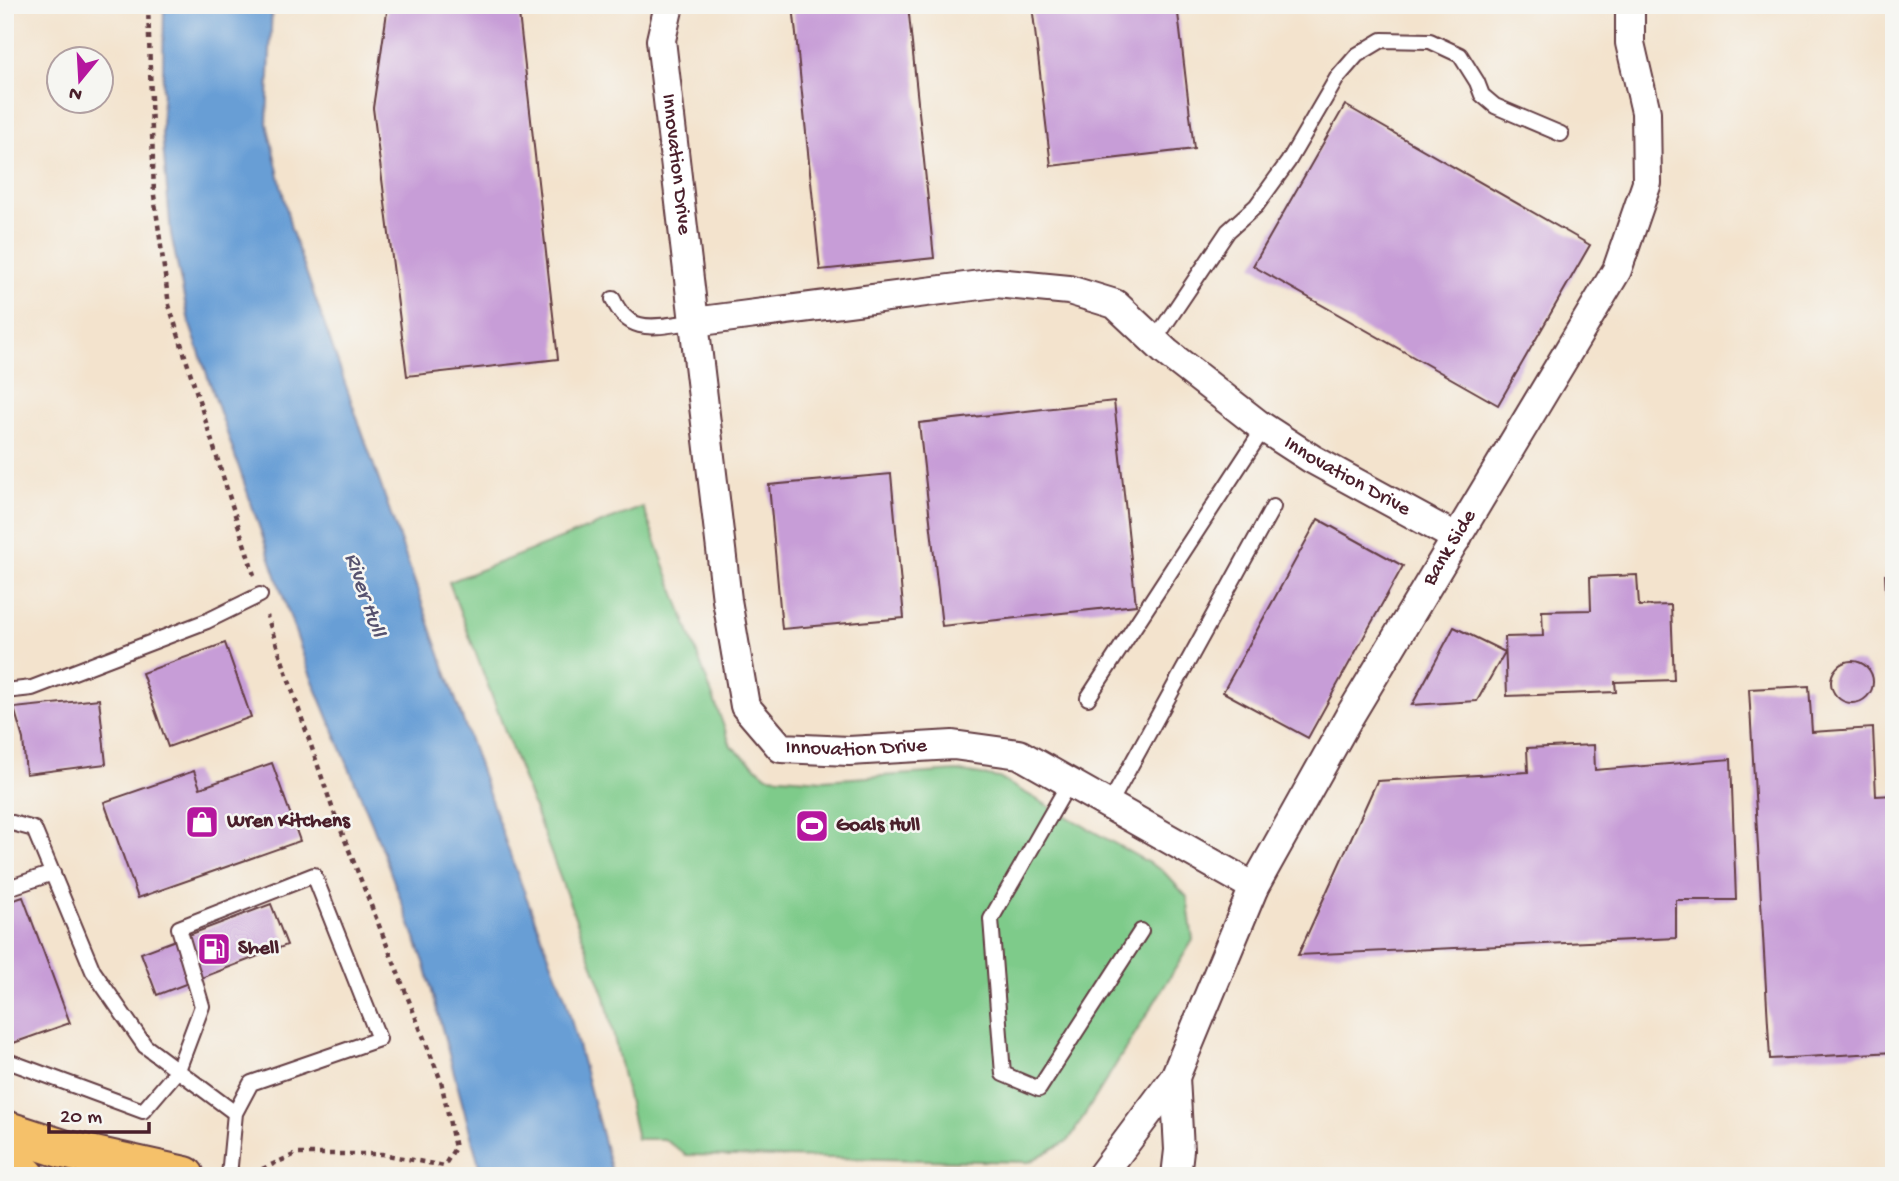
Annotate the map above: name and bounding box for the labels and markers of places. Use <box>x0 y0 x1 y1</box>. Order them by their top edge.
shop icon: Wren Kitchens <box>183 803 221 841</box>
sports icon: Goals Hull <box>793 807 831 845</box>
place label: Wren Kitchens <box>226 810 351 835</box>
place label: Goals Hull <box>836 814 921 839</box>
fuel station icon: Shell <box>195 930 233 968</box>
place label: Shell <box>238 937 279 962</box>

